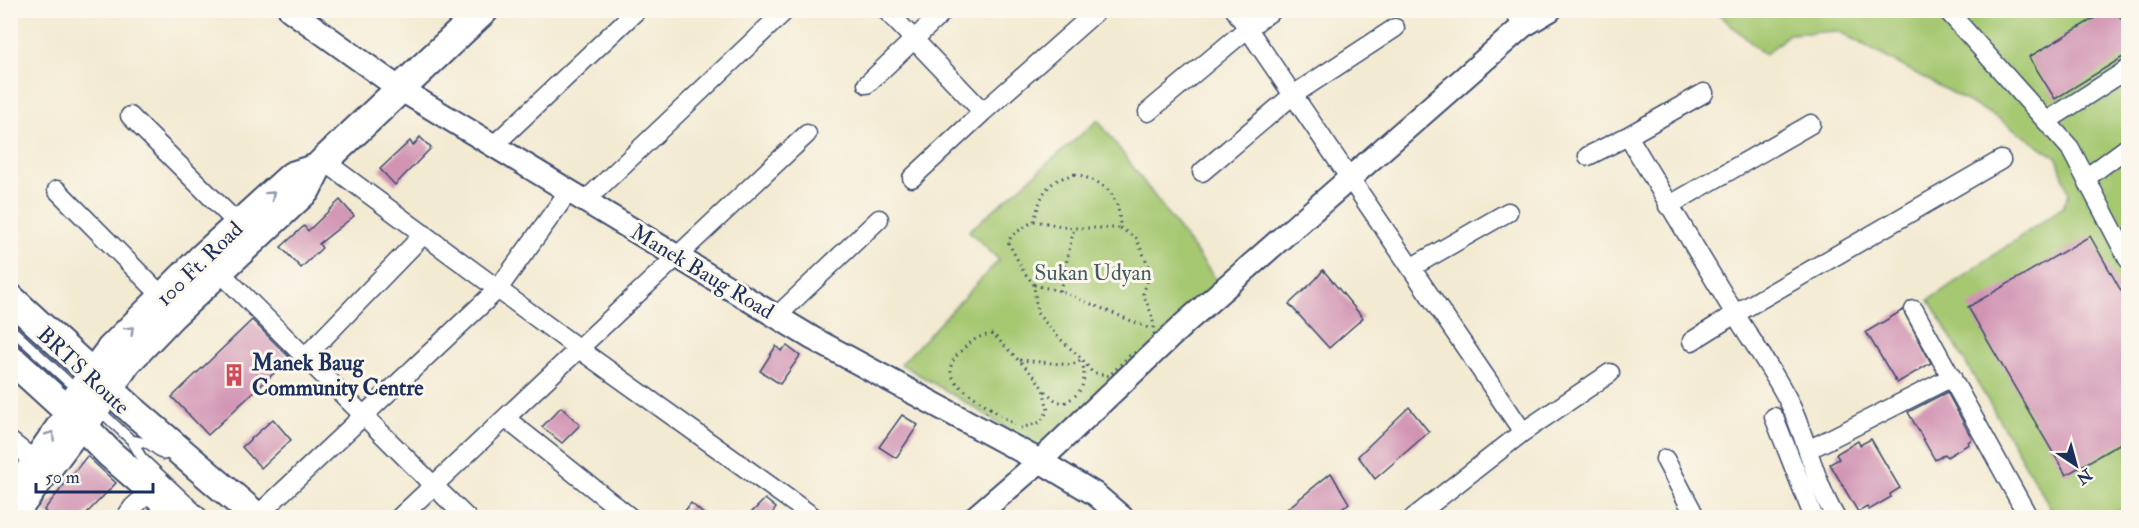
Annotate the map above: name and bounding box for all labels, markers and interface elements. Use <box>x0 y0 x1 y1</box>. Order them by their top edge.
one-way arrow <box>264 191 275 202</box>
street label: 100 Ft. Road <box>150 215 249 312</box>
street label: Manek Baug Road <box>626 218 779 326</box>
park label: Sukan Udyan <box>1034 259 1152 287</box>
street label: BRTS Route <box>31 321 135 421</box>
one-way arrow <box>124 326 134 337</box>
place label: Manek Baug Community Centre <box>251 349 424 403</box>
building icon: Manek Baug Community Centre <box>221 362 247 388</box>
one-way arrow <box>44 431 55 442</box>
north arrow <box>2046 435 2106 495</box>
scale bar <box>36 456 153 494</box>
text: N <box>2072 463 2097 489</box>
text: 50 m <box>45 466 80 489</box>

